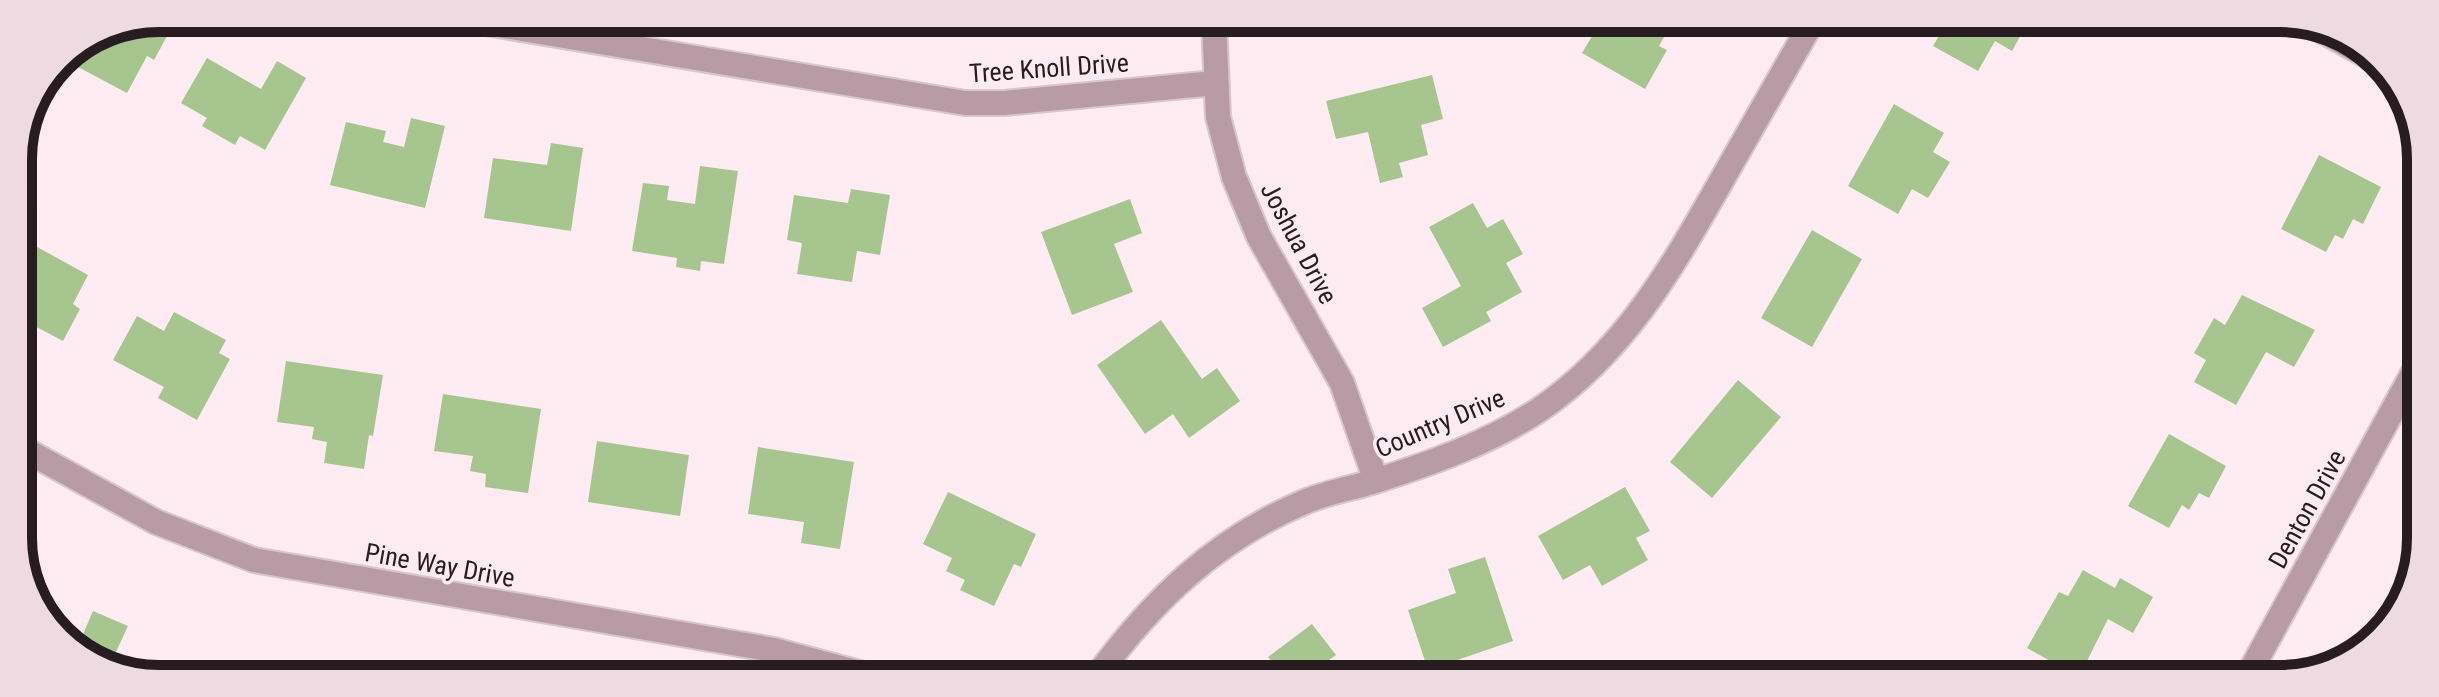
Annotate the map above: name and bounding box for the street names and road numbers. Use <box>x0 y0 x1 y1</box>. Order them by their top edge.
street label: Tree Knoll Drive <box>968 47 1130 89</box>
street label: Joshua Drive <box>1255 177 1343 309</box>
street label: Country Drive <box>1371 382 1509 464</box>
street label: Denton Drive <box>2262 445 2352 573</box>
street label: Pine Way Drive <box>363 537 517 593</box>

